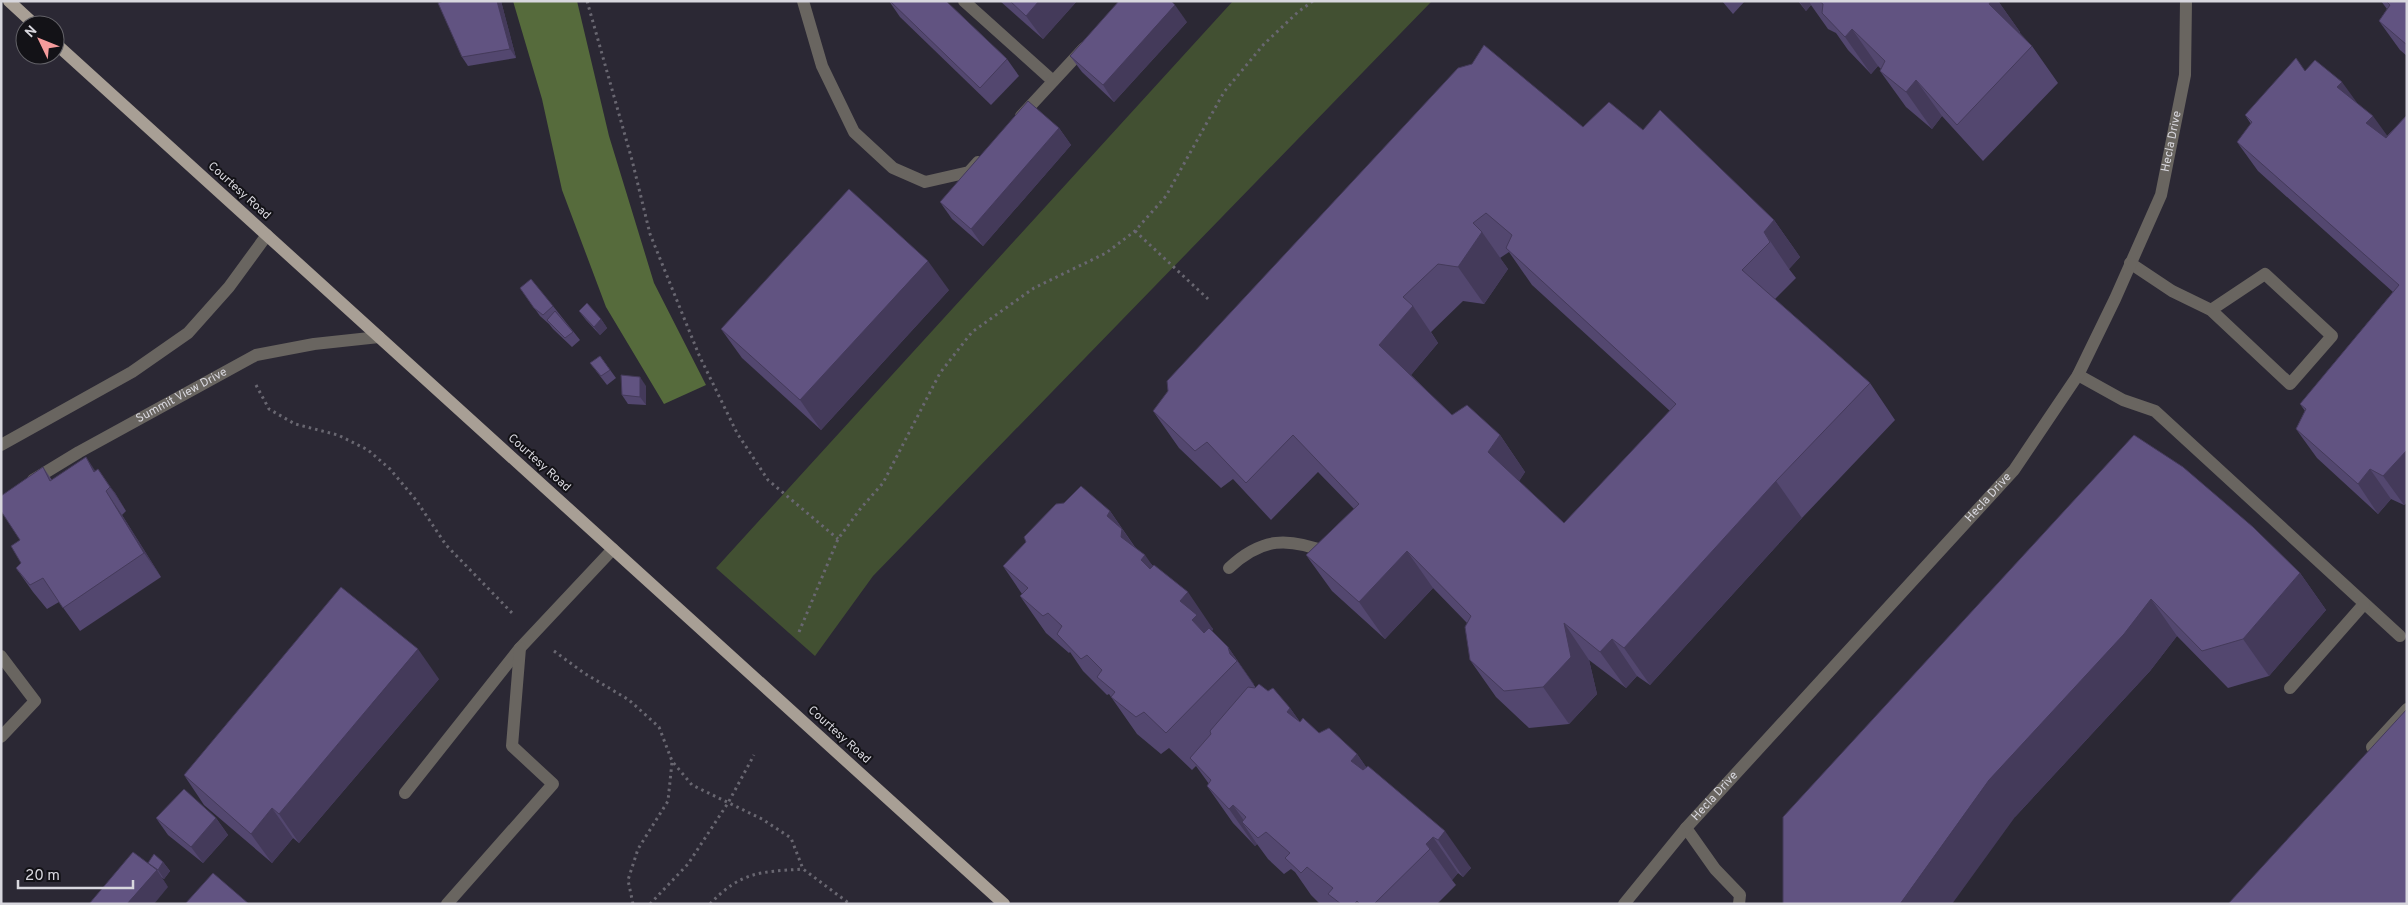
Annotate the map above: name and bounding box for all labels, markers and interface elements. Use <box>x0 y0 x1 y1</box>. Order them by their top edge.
north arrow <box>15 15 65 65</box>
text: N <box>22 23 41 42</box>
street label: Hecla Drive <box>2158 110 2186 173</box>
street label: Courtesy Road <box>204 159 274 223</box>
street label: Summit View Drive <box>133 364 230 427</box>
street label: Courtesy Road <box>504 431 574 495</box>
street label: Hecla Drive <box>1962 470 2015 526</box>
street label: Courtesy Road <box>804 703 874 767</box>
street label: Hecla Drive <box>1688 768 1742 825</box>
scale bar <box>18 858 132 890</box>
text: 20 m <box>25 867 60 886</box>

